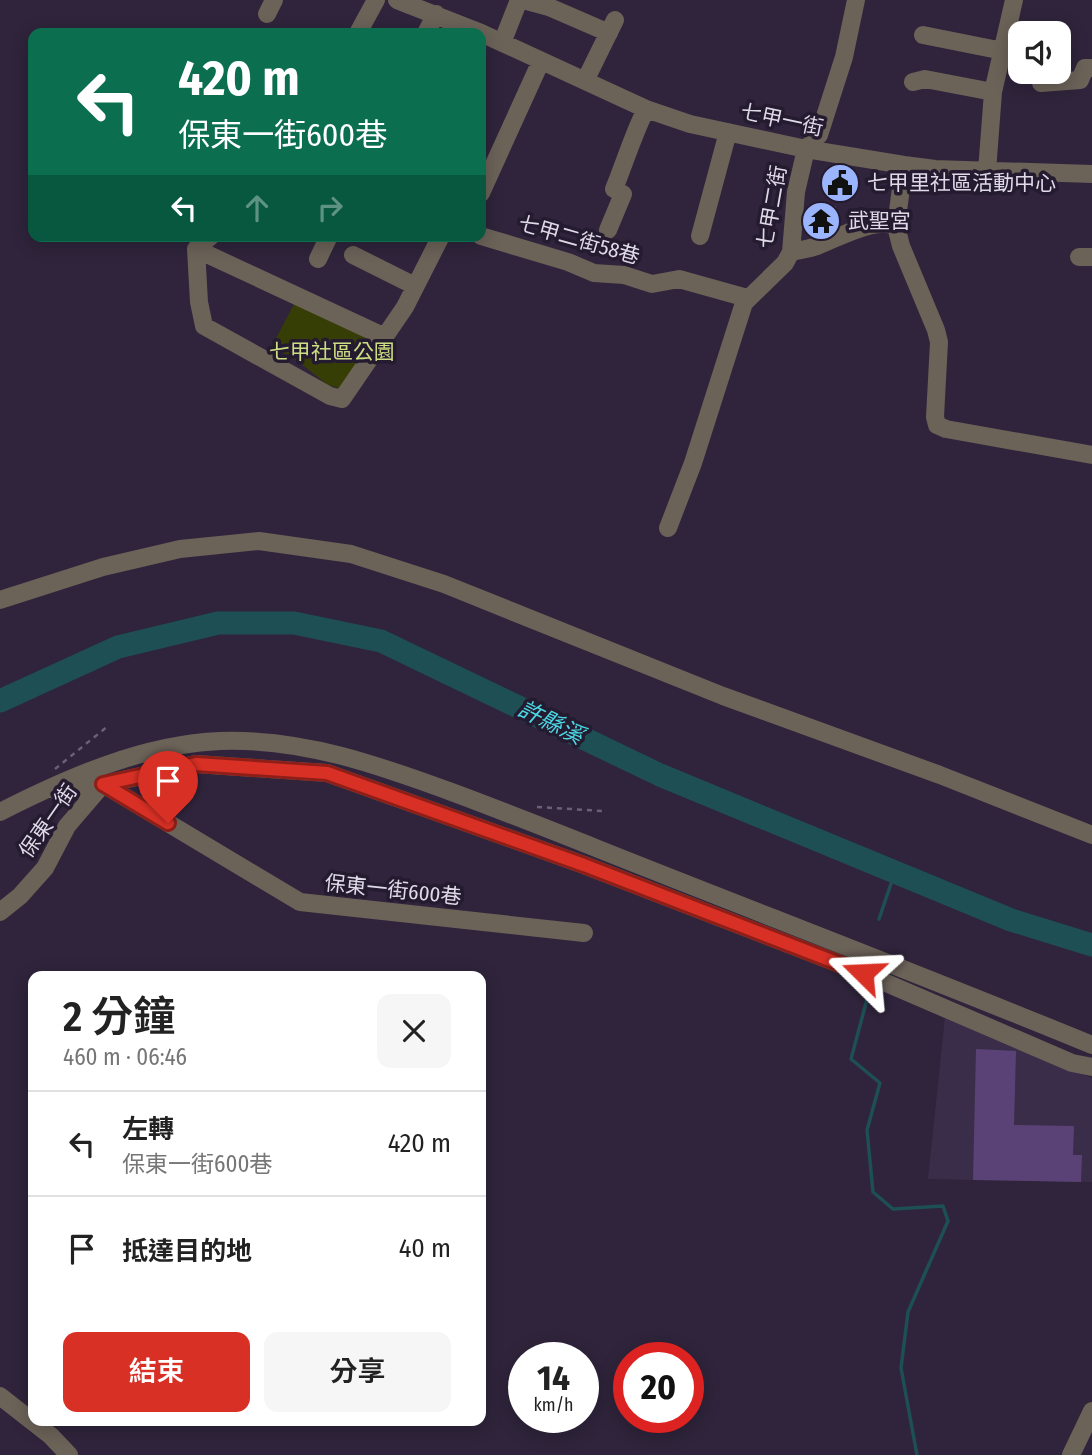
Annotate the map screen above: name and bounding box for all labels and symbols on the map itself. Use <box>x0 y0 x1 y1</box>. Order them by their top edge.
street label: 七甲一街 <box>738 99 826 141</box>
public building icon: 七甲里社區活動中心 <box>819 162 861 204</box>
street label: 七甲二街 <box>752 163 792 251</box>
place label: 七甲里社區活動中心 <box>867 170 1056 196</box>
temple icon: 武聖宮 <box>800 200 842 242</box>
place label: 武聖宮 <box>848 208 911 234</box>
street label: 七甲二街58巷 <box>515 210 643 270</box>
park label: 七甲社區公園 <box>269 339 395 365</box>
water label: 許縣溪 <box>514 694 591 751</box>
pin <box>138 751 198 823</box>
street label: 保東一街 <box>13 779 83 863</box>
street label: 保東一街600巷 <box>323 870 463 910</box>
position arrow <box>826 936 900 1010</box>
speed limit sign: 20 <box>613 1342 704 1433</box>

